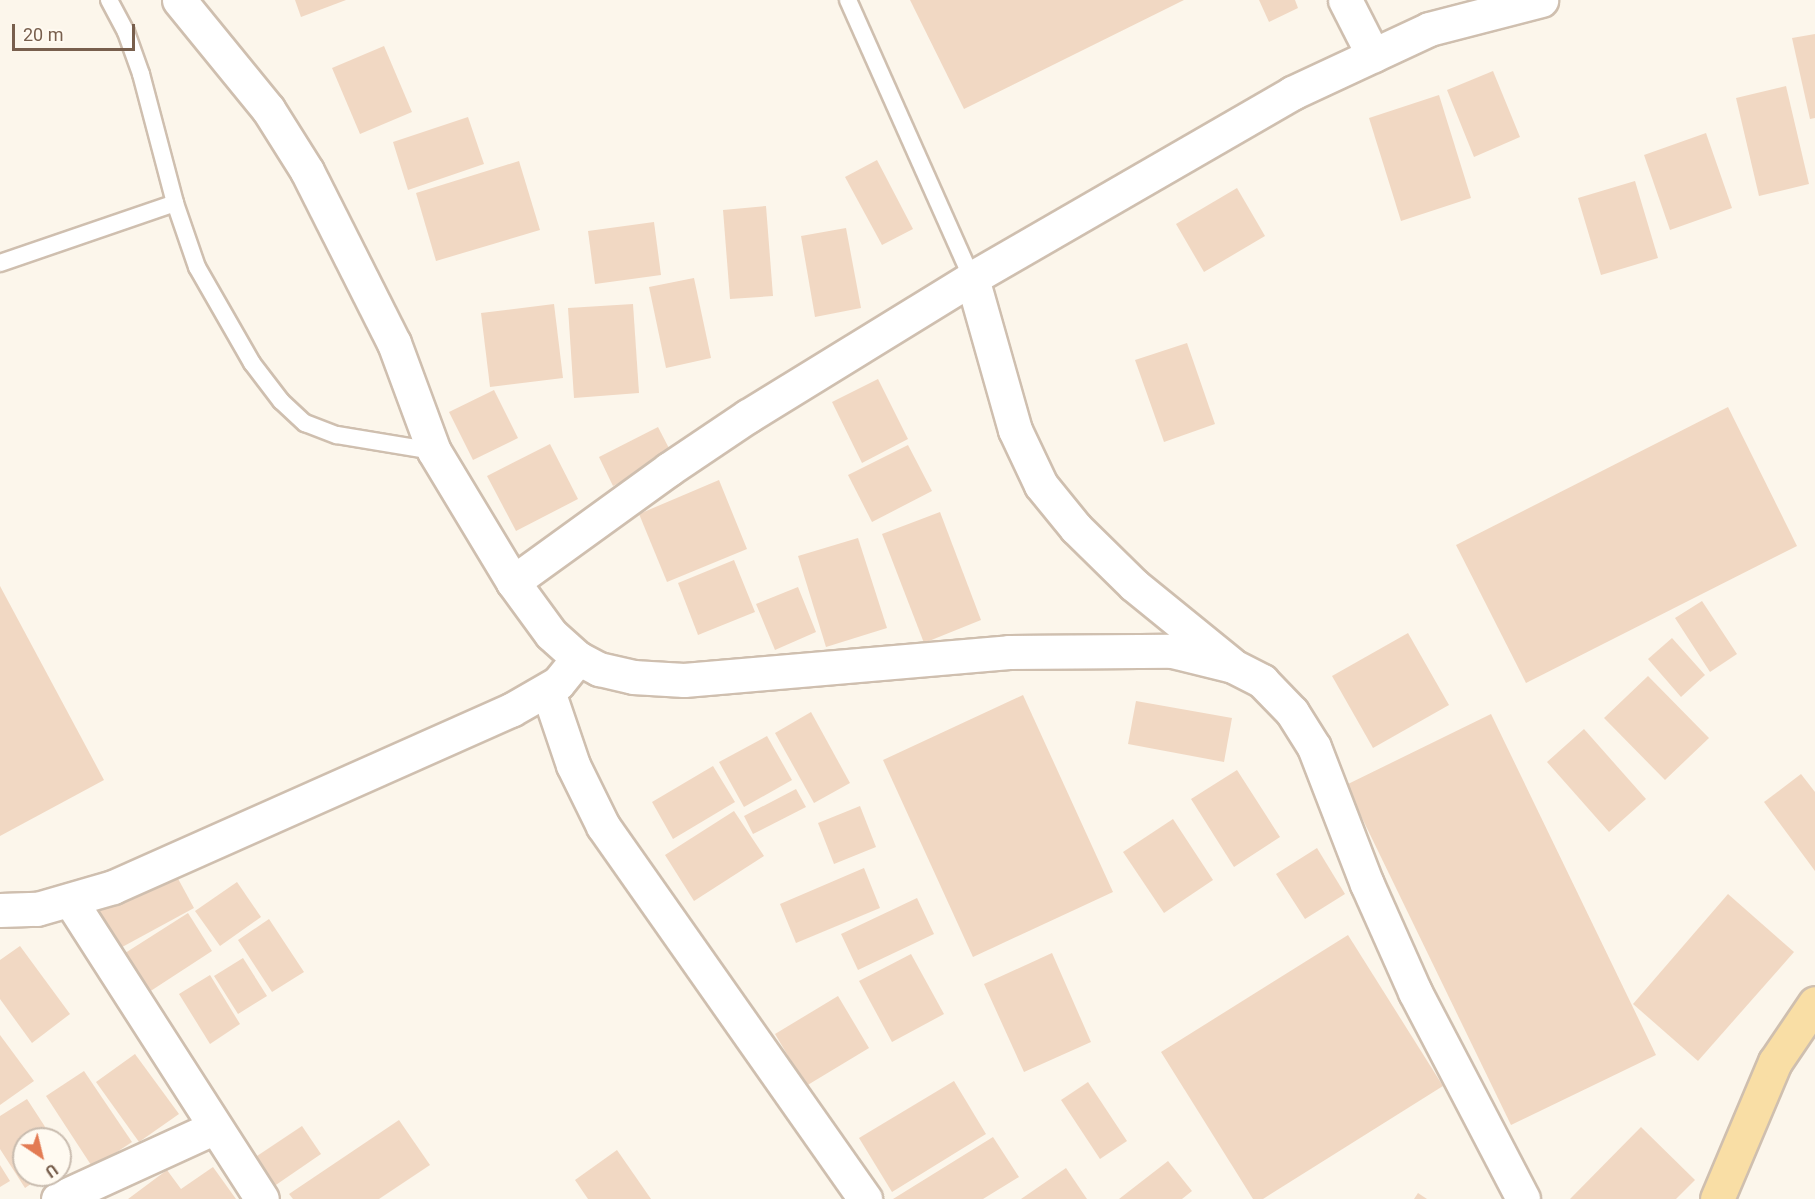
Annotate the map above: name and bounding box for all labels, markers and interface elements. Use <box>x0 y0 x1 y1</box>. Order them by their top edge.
scale bar <box>15 12 138 50</box>
text: 20 m <box>23 24 63 45</box>
north arrow <box>12 1127 72 1187</box>
text: U <box>42 1160 61 1181</box>

